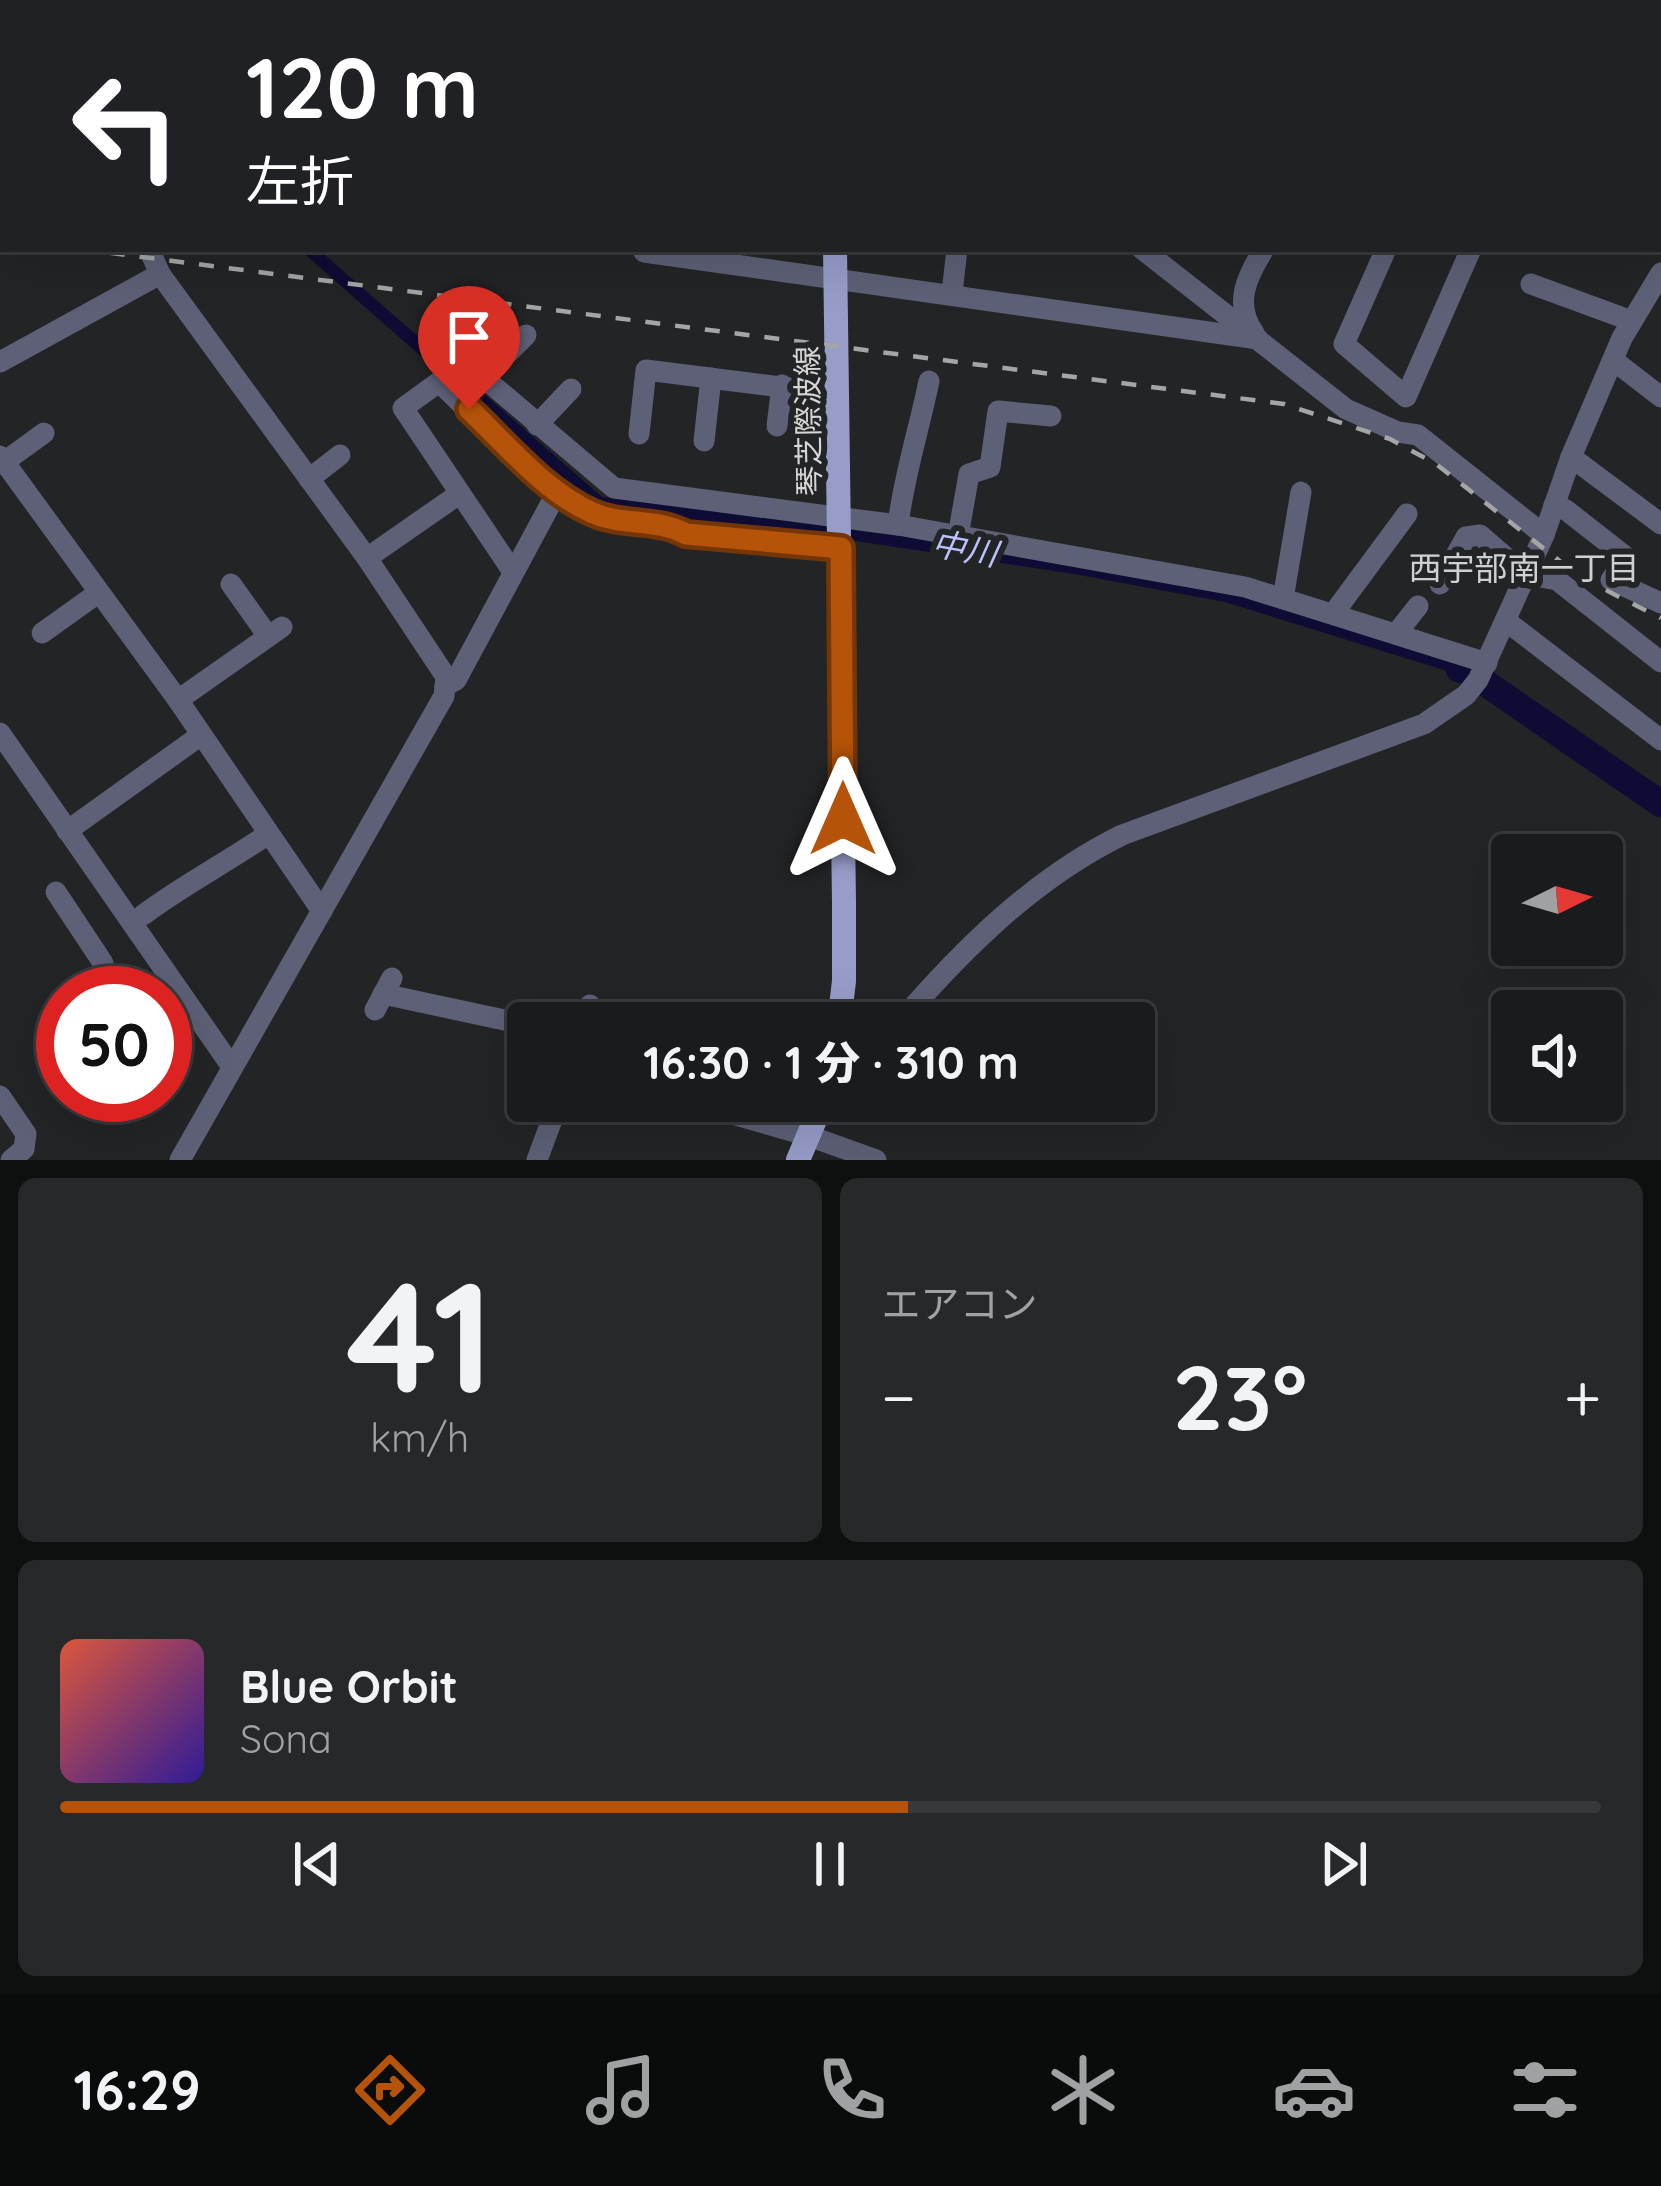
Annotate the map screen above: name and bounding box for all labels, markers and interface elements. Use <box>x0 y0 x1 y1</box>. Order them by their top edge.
text: 120 m <box>246 34 479 139</box>
icon: left <box>48 48 204 204</box>
text: 左折 <box>246 147 354 215</box>
pin <box>418 286 520 409</box>
icon: arrive <box>436 304 502 370</box>
street label: 琴芝際波線 <box>788 346 828 496</box>
water label: 中川 <box>929 522 1004 574</box>
district label: 西宇部南一丁目 <box>1409 547 1640 588</box>
position arrow <box>780 756 906 882</box>
north arrow <box>1491 834 1623 966</box>
map controls <box>1491 834 1623 1122</box>
speed limit sign: 50 <box>36 966 192 1122</box>
button: sound <box>1491 990 1623 1122</box>
text: 16:30 · 1 分 · 310 m <box>643 1034 1019 1090</box>
text: 41 <box>346 1237 494 1432</box>
text: エアコン <box>882 1279 1038 1328</box>
text: 23° <box>1172 1340 1307 1453</box>
text: − <box>882 1355 916 1438</box>
text: + <box>1564 1355 1601 1438</box>
text: km/h <box>370 1413 469 1462</box>
text: Blue Orbit <box>240 1658 458 1714</box>
text: Sona <box>240 1714 332 1763</box>
icon: previous <box>284 1831 350 1897</box>
icon: pause <box>797 1831 863 1897</box>
icon: next <box>1311 1831 1377 1897</box>
icon: directions <box>348 2048 432 2132</box>
icon: music <box>579 2048 663 2132</box>
icon: phone <box>810 2048 894 2132</box>
icon: climate <box>1041 2048 1125 2132</box>
icon: car <box>1272 2048 1356 2132</box>
icon: filters <box>1503 2048 1587 2132</box>
text: 16:29 <box>74 2056 201 2124</box>

